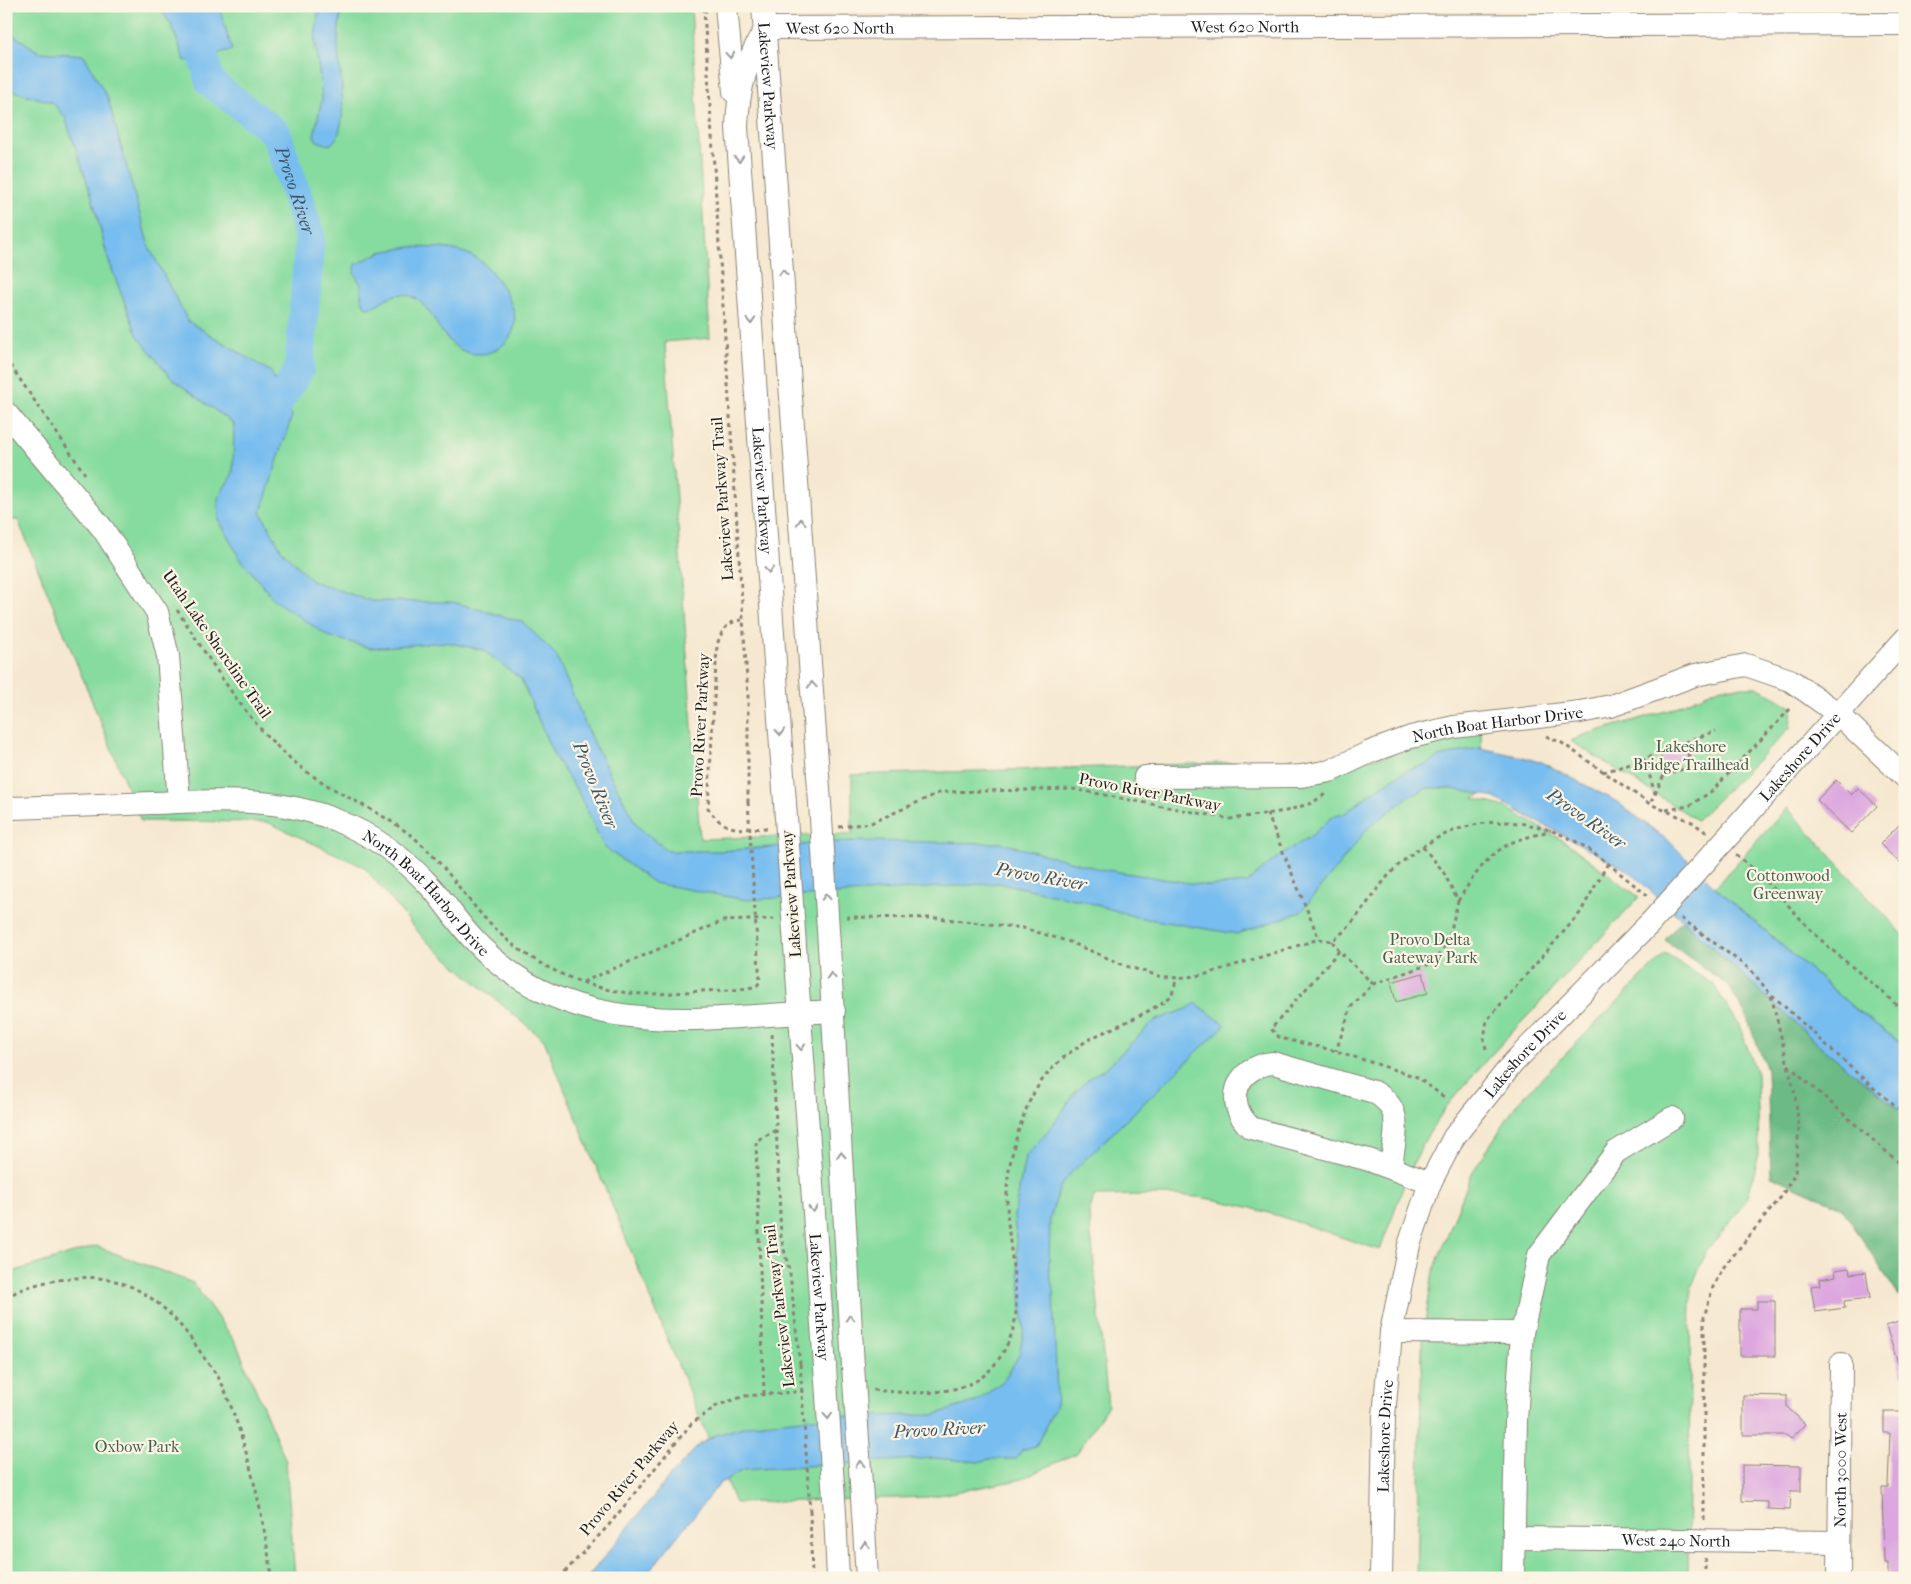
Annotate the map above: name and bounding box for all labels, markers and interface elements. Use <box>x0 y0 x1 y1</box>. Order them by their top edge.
street label: West 620 North <box>1190 17 1299 36</box>
street label: West 620 North <box>785 18 894 37</box>
street label: Lakeview Parkway <box>755 21 783 151</box>
one-way arrow <box>725 51 736 59</box>
water label: Provo River <box>270 142 320 239</box>
one-way arrow <box>734 155 745 163</box>
one-way arrow <box>778 269 789 277</box>
one-way arrow <box>745 317 756 325</box>
street label: Lakeview Parkway Trail <box>707 416 737 582</box>
street label: Lakeview Parkway <box>749 426 777 556</box>
one-way arrow <box>795 518 806 526</box>
street label: Utah Lake Shoreline Trail <box>158 566 276 722</box>
one-way arrow <box>763 567 774 575</box>
street label: Provo River Parkway <box>687 652 713 798</box>
one-way arrow <box>807 680 818 688</box>
street label: North Boat Harbor Drive <box>1410 702 1584 746</box>
street label: Lakeshore Drive <box>1755 708 1845 805</box>
one-way arrow <box>775 729 786 737</box>
park label: Lakeshore Bridge Trailhead <box>1633 737 1749 774</box>
water label: Provo River <box>568 738 623 833</box>
street label: Provo River Parkway <box>1077 769 1223 815</box>
water label: Provo River <box>1542 783 1631 855</box>
street label: North Boat Harbor Drive <box>359 825 494 960</box>
street label: Lakeview Parkway <box>777 829 805 958</box>
water label: Provo River <box>993 859 1090 896</box>
park label: Cottonwood Greenway <box>1746 866 1830 903</box>
one-way arrow <box>821 893 832 901</box>
park label: Provo Delta Gateway Park <box>1383 930 1478 967</box>
one-way arrow <box>826 971 837 979</box>
street label: Lakeshore Drive <box>1480 1005 1570 1101</box>
one-way arrow <box>796 1043 807 1051</box>
one-way arrow <box>836 1151 847 1159</box>
one-way arrow <box>807 1205 818 1213</box>
street label: Lakeview Parkway Trail <box>759 1223 798 1389</box>
street label: Lakeview Parkway <box>806 1233 834 1362</box>
one-way arrow <box>845 1313 856 1321</box>
street label: Lakeshore Drive <box>1373 1379 1397 1493</box>
one-way arrow <box>822 1412 833 1420</box>
street label: North 3000 West <box>1830 1412 1850 1528</box>
street label: Provo River Parkway <box>575 1416 683 1539</box>
water label: Provo River <box>892 1417 987 1443</box>
park label: Oxbow Park <box>95 1437 180 1456</box>
one-way arrow <box>854 1460 865 1468</box>
street label: West 240 North <box>1620 1530 1731 1550</box>
one-way arrow <box>859 1541 870 1549</box>

